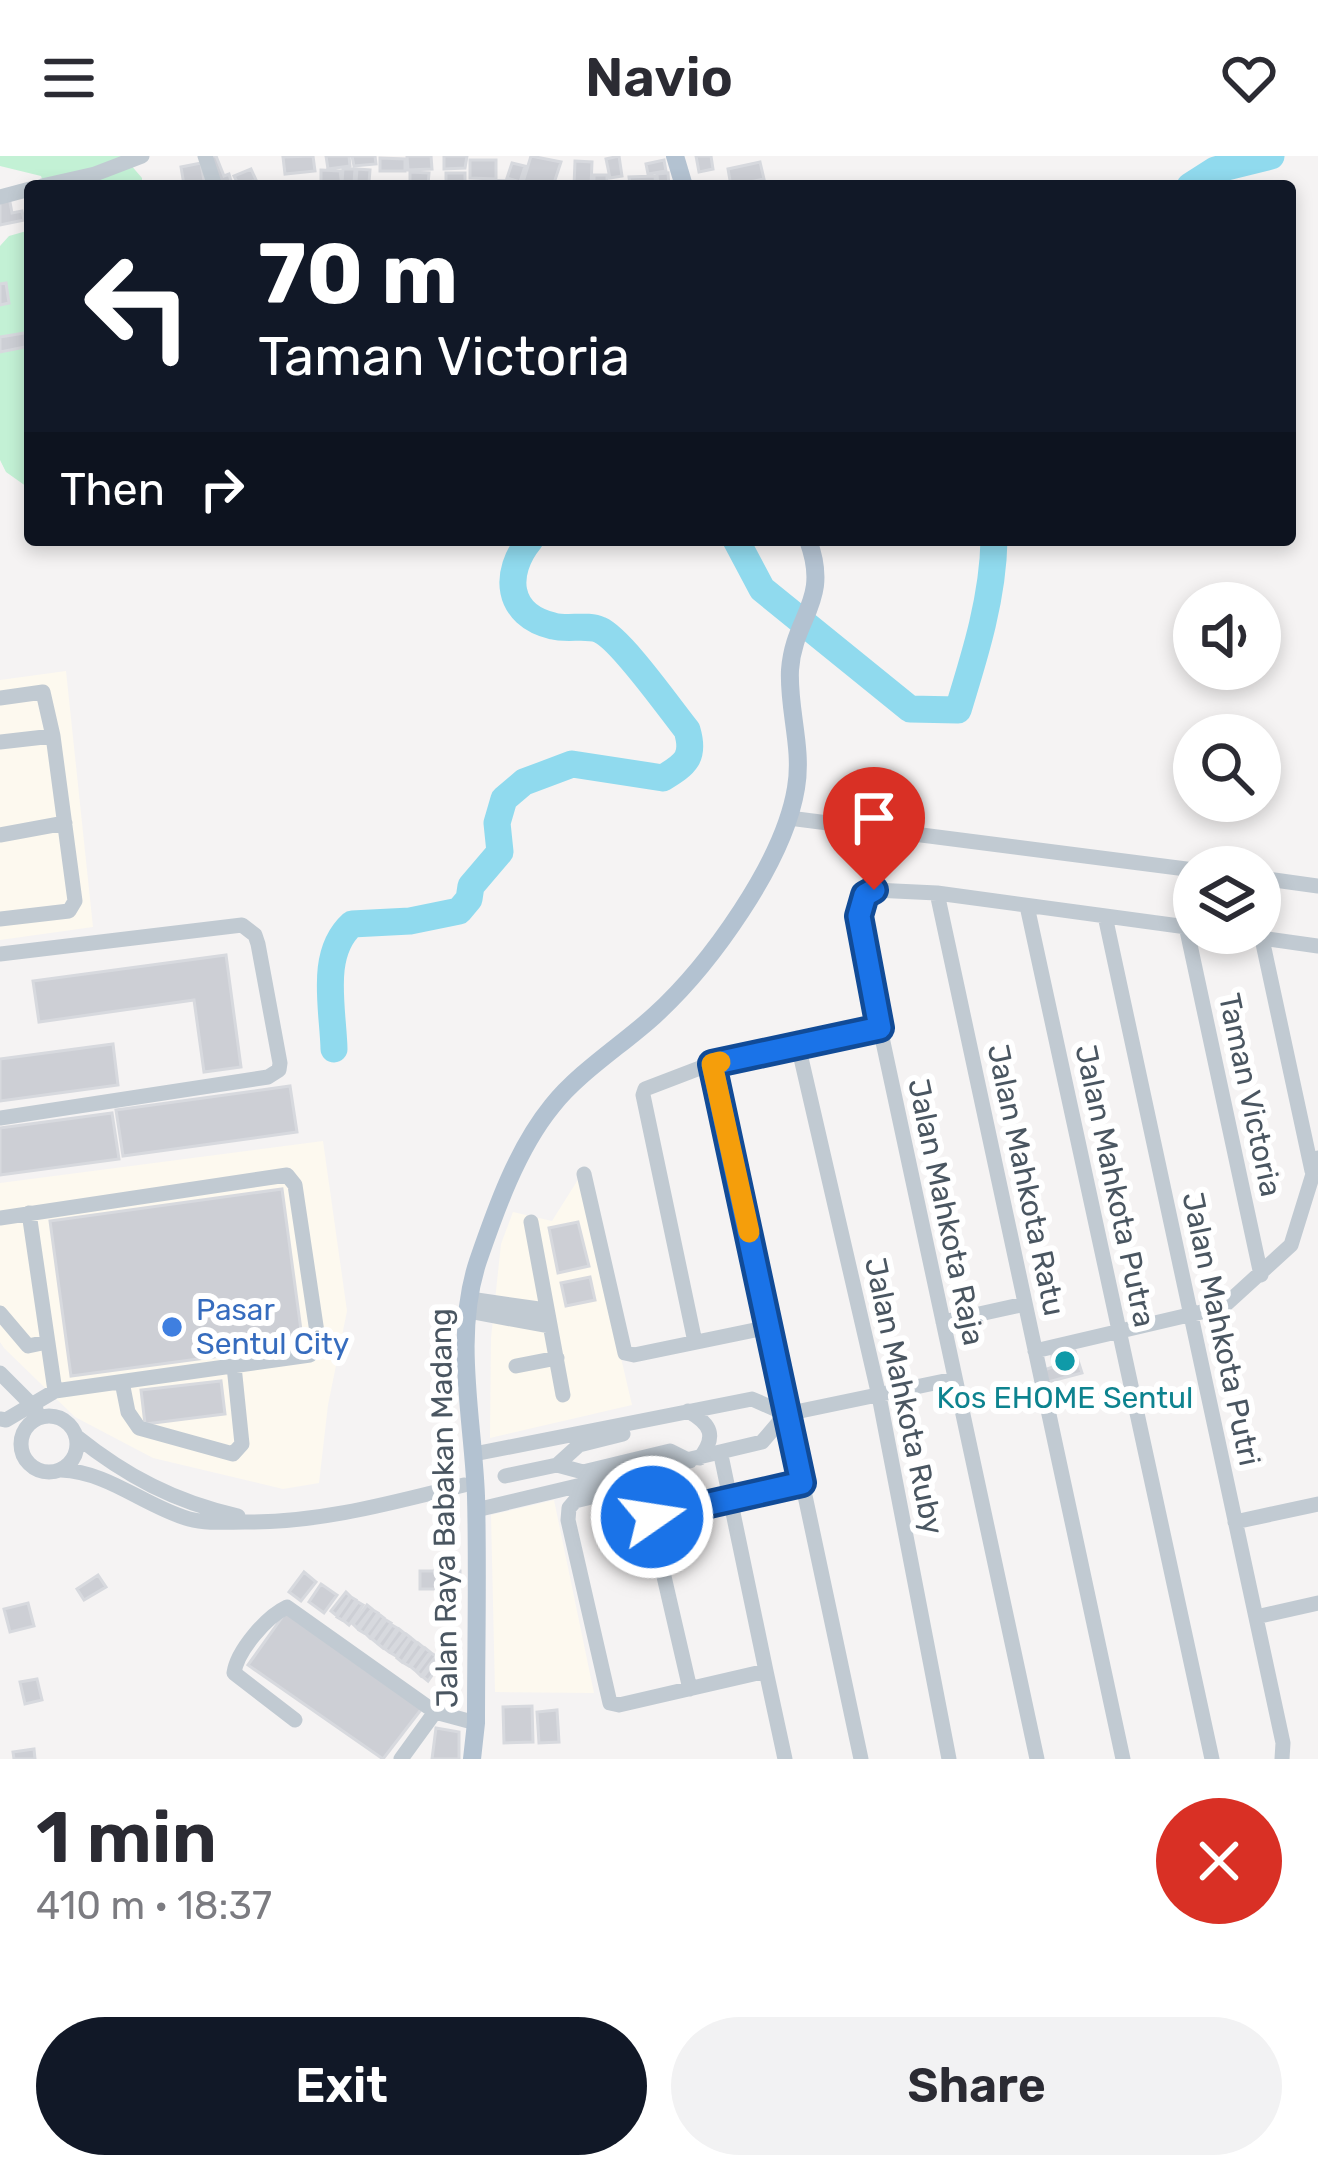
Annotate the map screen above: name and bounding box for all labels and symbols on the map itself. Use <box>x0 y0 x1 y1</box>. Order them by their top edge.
pin <box>823 767 925 890</box>
street label: Taman Victoria <box>1211 990 1289 1200</box>
street label: Jalan Mahkota Ratu <box>980 1041 1072 1319</box>
street label: Jalan Mahkota Putra <box>1067 1042 1163 1330</box>
street label: Jalan Mahkota Raja <box>900 1075 992 1349</box>
street label: Jalan Mahkota Putri <box>1174 1189 1268 1469</box>
street label: Jalan Mahkota Ruby <box>857 1254 951 1538</box>
place label: Pasar Sentul City <box>196 1292 349 1362</box>
street label: Jalan Raya Babakan Madang <box>423 1308 465 1708</box>
marker: Pasar Sentul City <box>159 1314 185 1340</box>
marker: Kos EHOME Sentul <box>1052 1348 1078 1374</box>
place label: Kos EHOME Sentul <box>937 1380 1193 1416</box>
position arrow <box>589 1454 715 1580</box>

